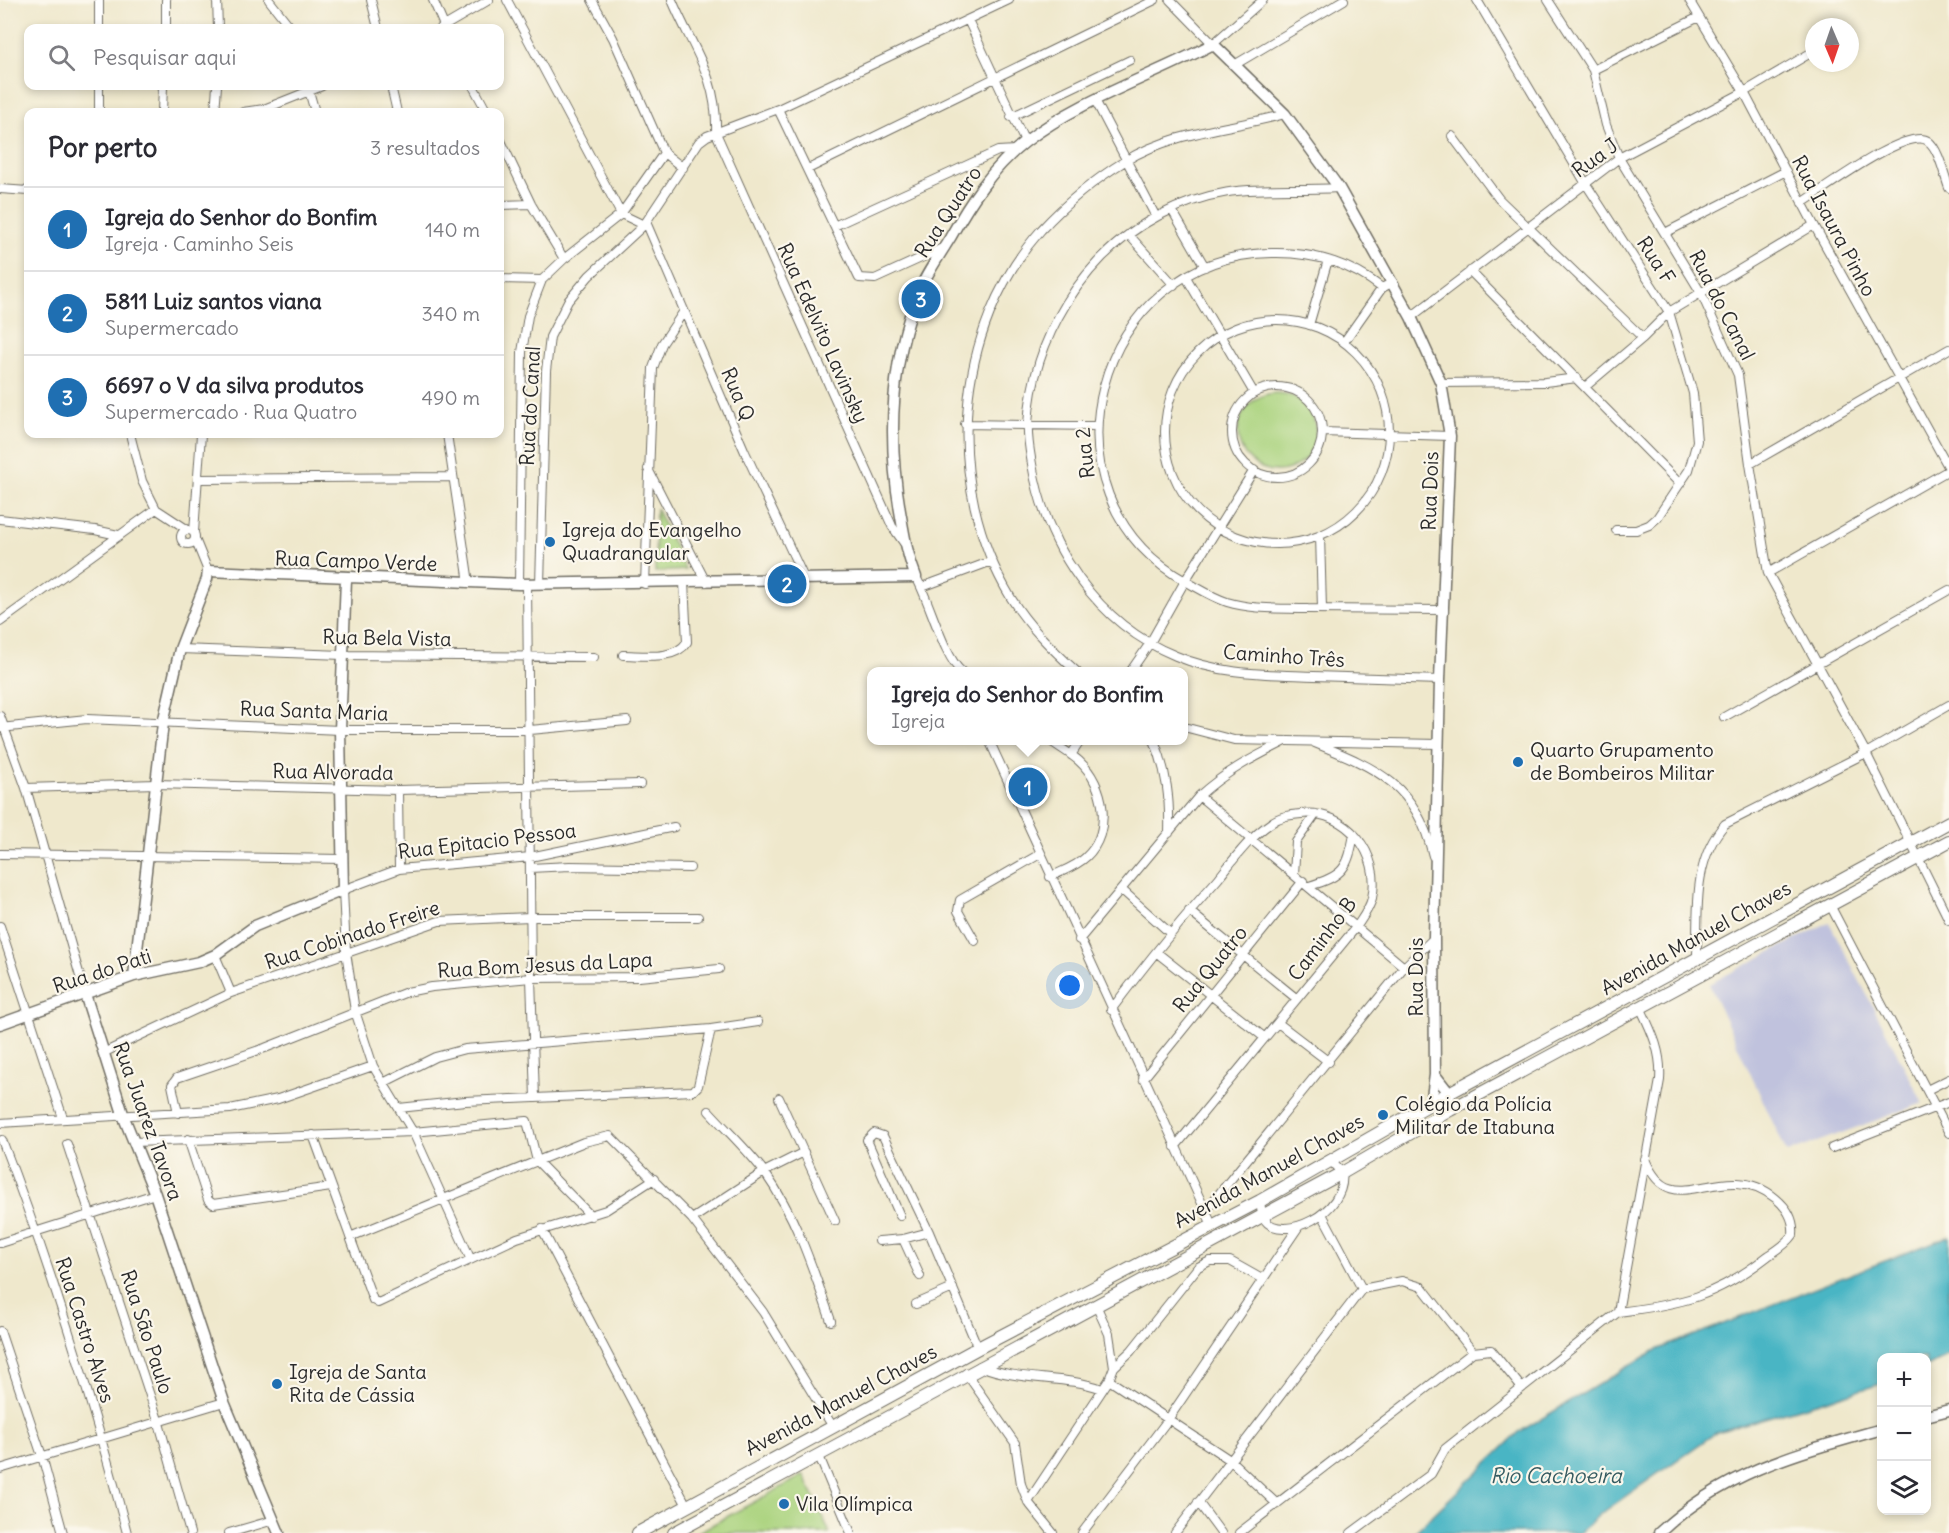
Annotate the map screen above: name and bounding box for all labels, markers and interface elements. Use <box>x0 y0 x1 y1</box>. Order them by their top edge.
north arrow <box>1805 18 1859 72</box>
search box <box>24 24 504 90</box>
icon: search <box>45 41 78 74</box>
text: Pesquisar aqui <box>93 43 236 71</box>
text: Por perto <box>48 131 157 164</box>
street label: Rua J <box>1567 133 1623 183</box>
text: 3 resultados <box>370 135 480 160</box>
street label: Rua Isaura Pinho <box>1787 151 1882 301</box>
street label: Rua Quatro <box>909 161 987 262</box>
text: Igreja do Senhor do Bonfim <box>105 203 377 231</box>
text: 1 <box>64 217 71 242</box>
text: 140 m <box>425 217 480 242</box>
text: Igreja · Caminho Seis <box>105 231 294 256</box>
street label: Rua F <box>1632 231 1681 288</box>
street label: Rua Edelvito Lavinsky <box>773 239 874 427</box>
street label: Rua do Canal <box>1684 246 1761 364</box>
pin: 3 <box>902 276 940 322</box>
text: 5811 Luiz santos viana <box>105 287 322 315</box>
text: 2 <box>62 301 73 326</box>
text: 340 m <box>422 301 480 326</box>
text: Supermercado <box>105 315 239 340</box>
street label: Rua do Canal <box>514 345 545 467</box>
street label: Rua Q <box>716 363 761 424</box>
text: 6697 o V da silva produtos <box>105 371 364 399</box>
text: 3 <box>62 385 73 410</box>
text: 490 m <box>421 385 480 410</box>
text: Supermercado · Rua Quatro <box>105 399 357 424</box>
street label: Rua 2 <box>1069 426 1100 480</box>
street label: Rua Dois <box>1416 451 1443 531</box>
place label: Igreja do Evangelho Quadrangular <box>562 517 742 565</box>
marker: Igreja do Evangelho Quadrangular <box>543 535 557 549</box>
street label: Rua Campo Verde <box>274 545 438 576</box>
pin: 2 <box>768 562 806 606</box>
street label: Rua Bela Vista <box>322 624 452 651</box>
street label: Caminho Três <box>1222 639 1346 672</box>
popup <box>867 667 1188 745</box>
text: Igreja do Senhor do Bonfim <box>891 680 1164 708</box>
street label: Rua Santa Maria <box>239 695 389 726</box>
text: Igreja <box>891 708 945 733</box>
place label: Quarto Grupamento de Bombeiros Militar <box>1530 737 1714 785</box>
marker: Quarto Grupamento de Bombeiros Militar <box>1511 755 1525 769</box>
street label: Rua Alvorada <box>272 758 394 785</box>
pin: 1 <box>1008 764 1048 810</box>
street label: Rua Epitacio Pessoa <box>396 817 578 864</box>
street label: Avenida Manuel Chaves <box>1596 875 1795 1000</box>
street label: Caminho B <box>1282 892 1361 986</box>
street label: Rua Cobinado Freire <box>261 894 442 975</box>
street label: Rua Quatro <box>1167 920 1252 1017</box>
street label: Rua Dois <box>1403 937 1428 1017</box>
street label: Rua do Pati <box>49 943 154 998</box>
street label: Rua Bom Jesus da Lapa <box>437 946 653 983</box>
your location <box>1055 971 1084 1000</box>
street label: Rua Juarez Tavora <box>108 1038 189 1204</box>
place label: Colégio da Polícia Militar de Itabuna <box>1395 1091 1555 1139</box>
street label: Avenida Manuel Chaves <box>1169 1108 1368 1233</box>
marker: Colégio da Polícia Militar de Itabuna <box>1376 1108 1390 1122</box>
street label: Rua Castro Alves <box>50 1254 121 1406</box>
street label: Rua São Paulo <box>116 1267 179 1397</box>
street label: Avenida Manuel Chaves <box>741 1338 941 1461</box>
map controls <box>1877 1353 1931 1515</box>
button: + <box>1877 1353 1931 1407</box>
place label: Igreja de Santa Rita de Cássia <box>289 1359 427 1407</box>
marker: Igreja de Santa Rita de Cássia <box>270 1377 284 1391</box>
button: − <box>1877 1407 1931 1461</box>
button: layers <box>1877 1461 1931 1515</box>
water label: Rio Cachoeira <box>1490 1462 1623 1489</box>
place label: Vila Olímpica <box>796 1491 913 1516</box>
marker: Vila Olímpica <box>777 1497 791 1511</box>

